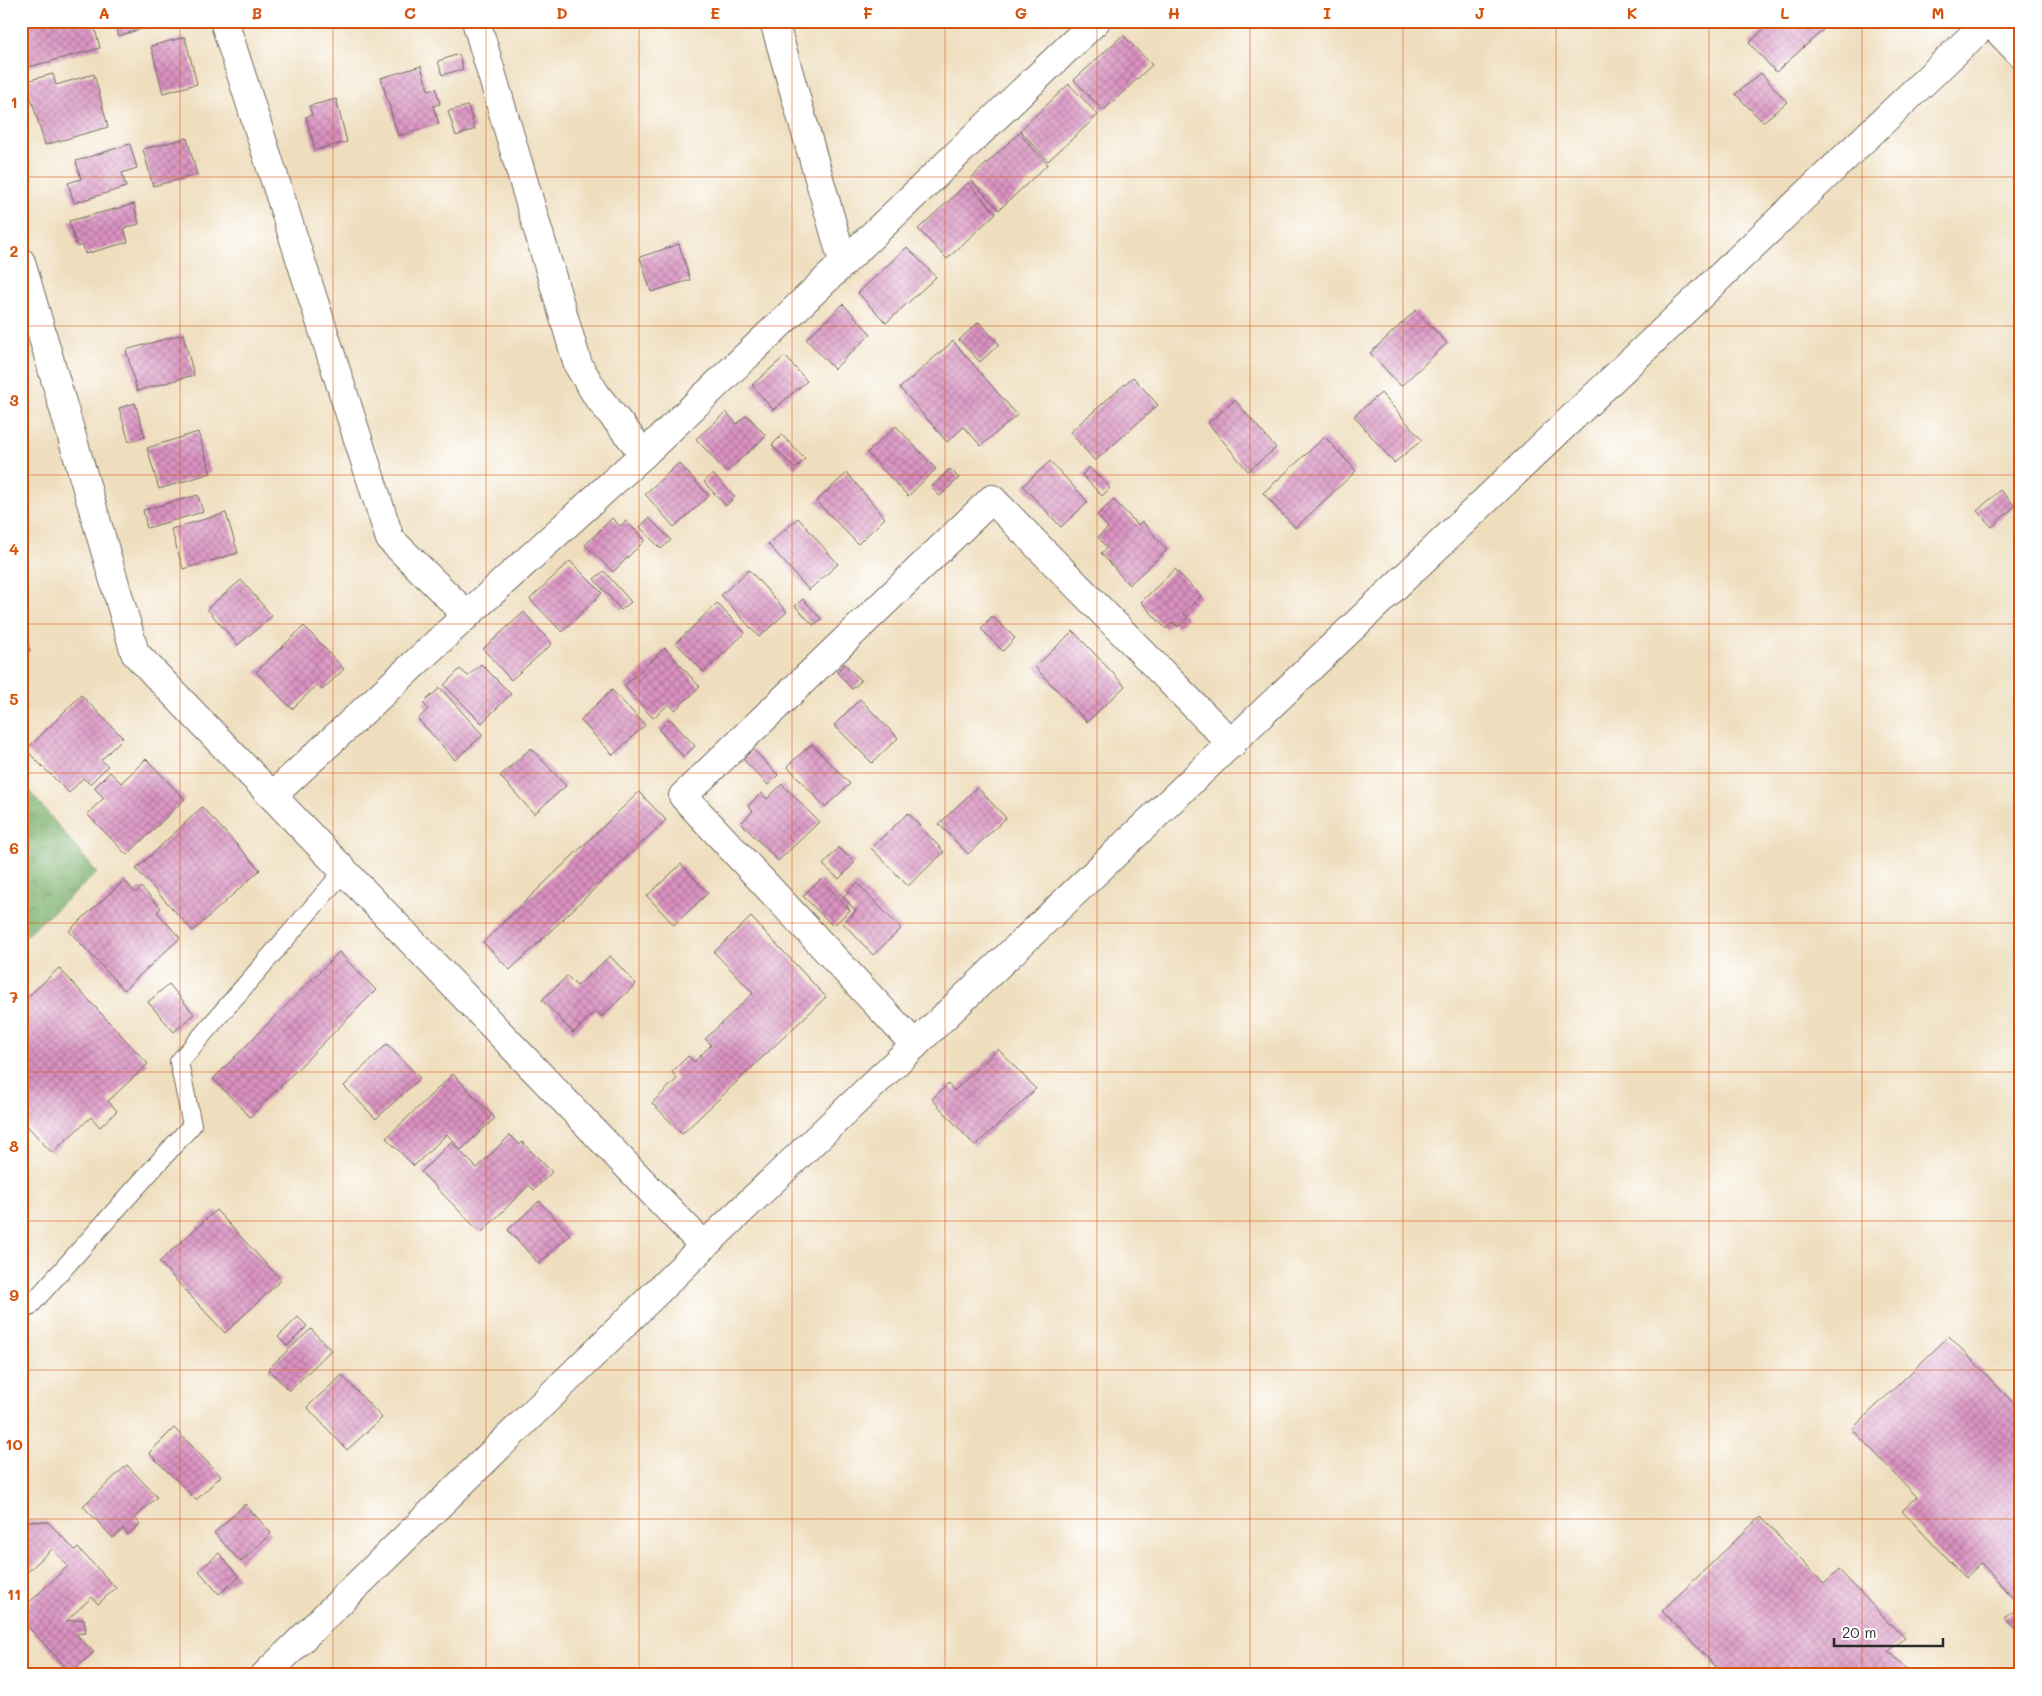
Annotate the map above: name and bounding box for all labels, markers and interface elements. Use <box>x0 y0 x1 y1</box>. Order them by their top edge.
text: A <box>98 2 110 23</box>
text: B <box>252 2 262 23</box>
text: C <box>404 2 416 23</box>
text: D <box>556 2 568 23</box>
text: E <box>710 2 720 23</box>
text: F <box>863 2 873 23</box>
text: G <box>1015 2 1027 23</box>
text: H <box>1168 2 1180 23</box>
text: I <box>1323 2 1331 23</box>
text: J <box>1475 2 1485 23</box>
text: K <box>1627 2 1637 23</box>
text: L <box>1780 2 1790 23</box>
text: M <box>1932 2 1944 23</box>
text: 1 <box>10 91 18 112</box>
text: 2 <box>10 240 19 261</box>
text: 3 <box>9 389 19 410</box>
text: 4 <box>9 538 19 559</box>
text: 5 <box>9 688 19 709</box>
text: 6 <box>9 837 19 858</box>
text: 7 <box>10 986 19 1007</box>
text: 8 <box>9 1135 19 1156</box>
text: 9 <box>9 1284 19 1305</box>
text: 10 <box>5 1433 23 1454</box>
text: 11 <box>7 1583 21 1604</box>
scale bar <box>1834 1616 1943 1648</box>
text: 20 m <box>1842 1622 1876 1642</box>

